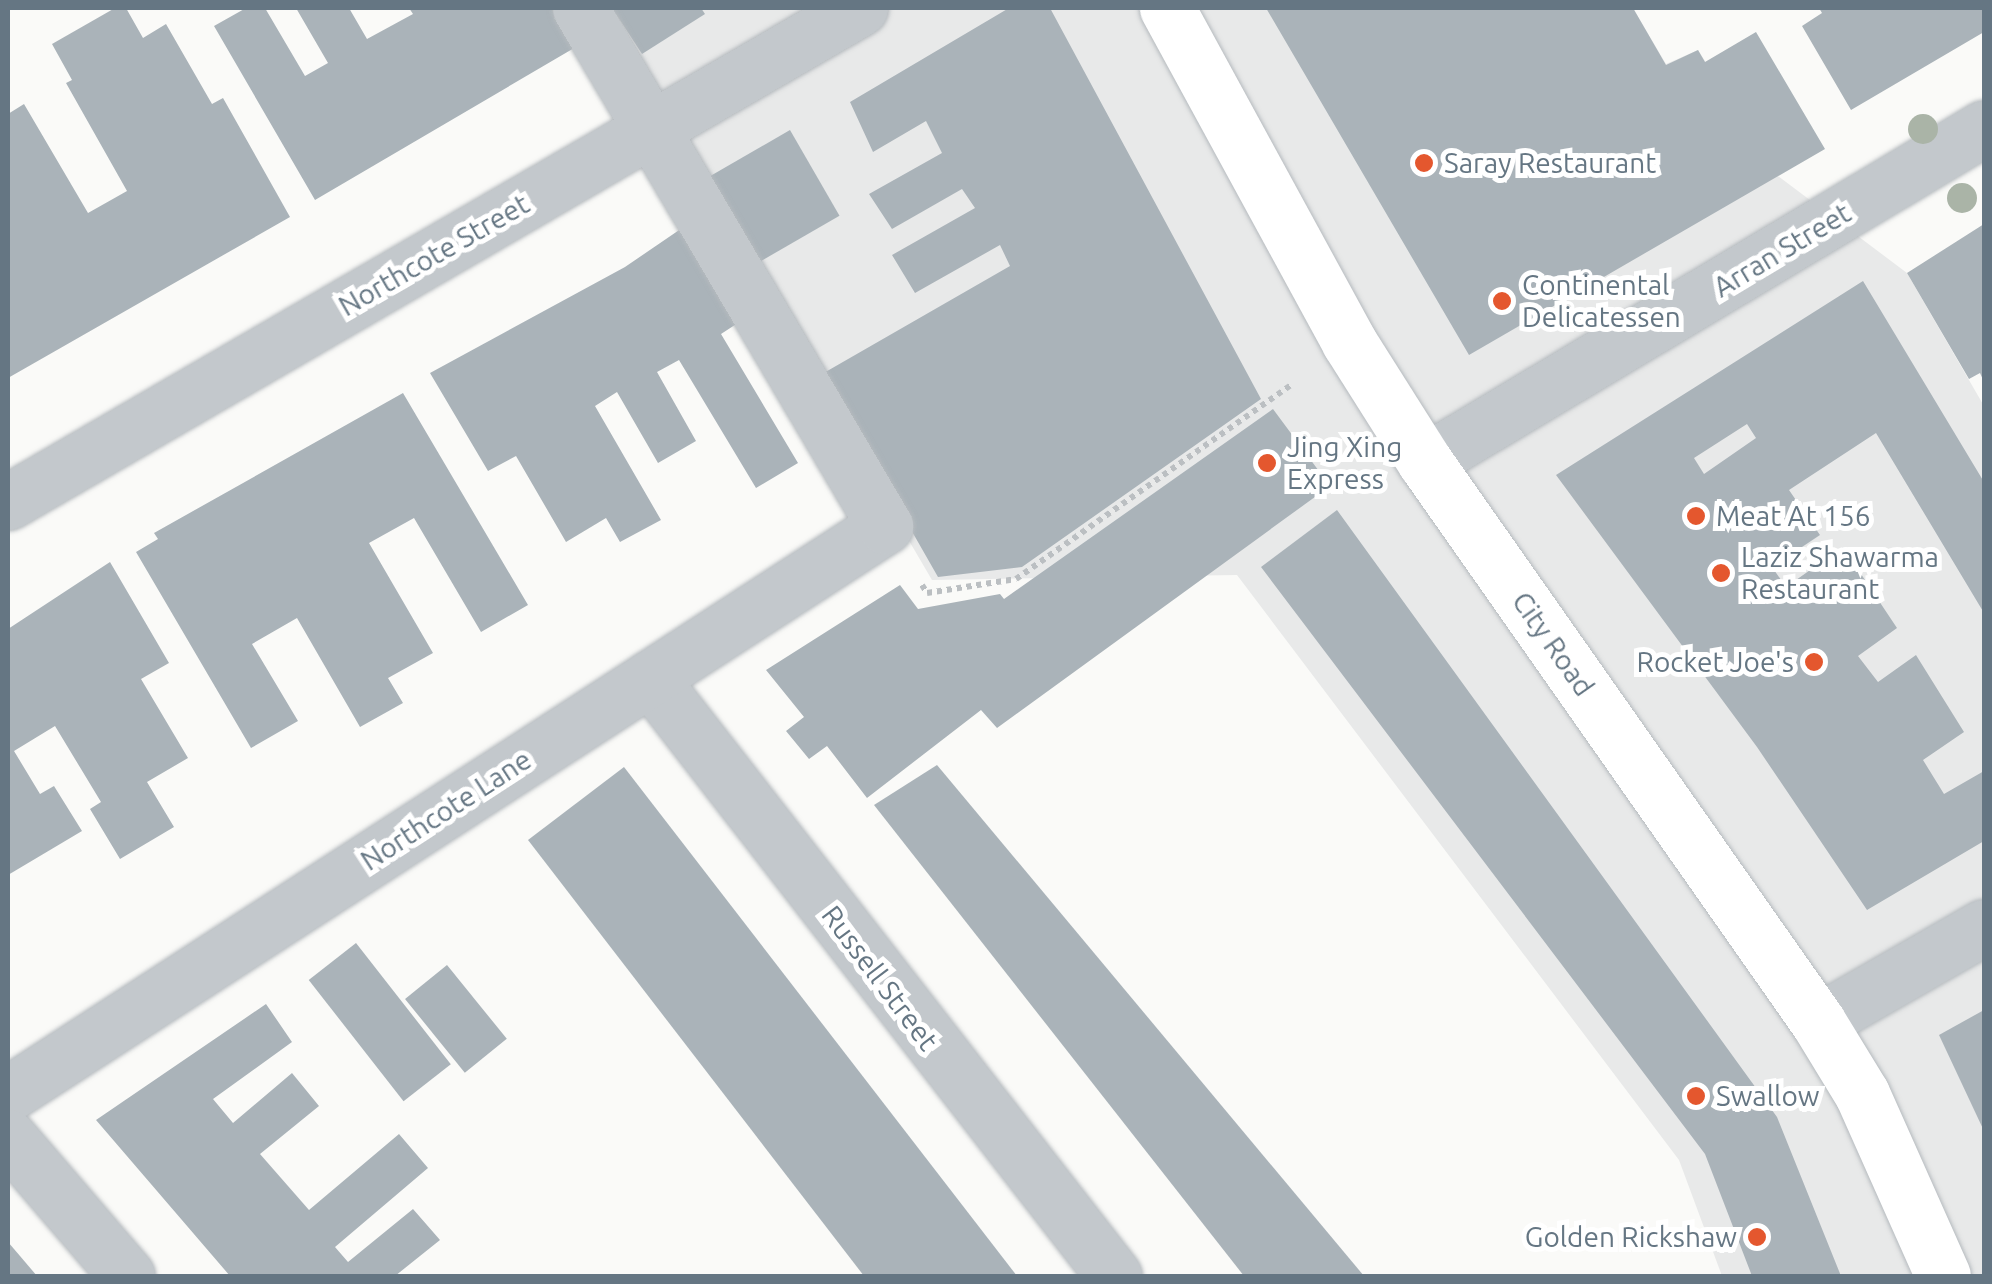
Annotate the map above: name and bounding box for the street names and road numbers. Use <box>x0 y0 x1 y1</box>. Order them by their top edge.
street label: Northcote Street <box>333 187 535 323</box>
street label: Arran Street <box>1707 196 1857 304</box>
street label: City Road <box>1505 585 1601 703</box>
street label: Northcote Lane <box>355 742 537 878</box>
street label: Russell Street <box>815 899 945 1057</box>

